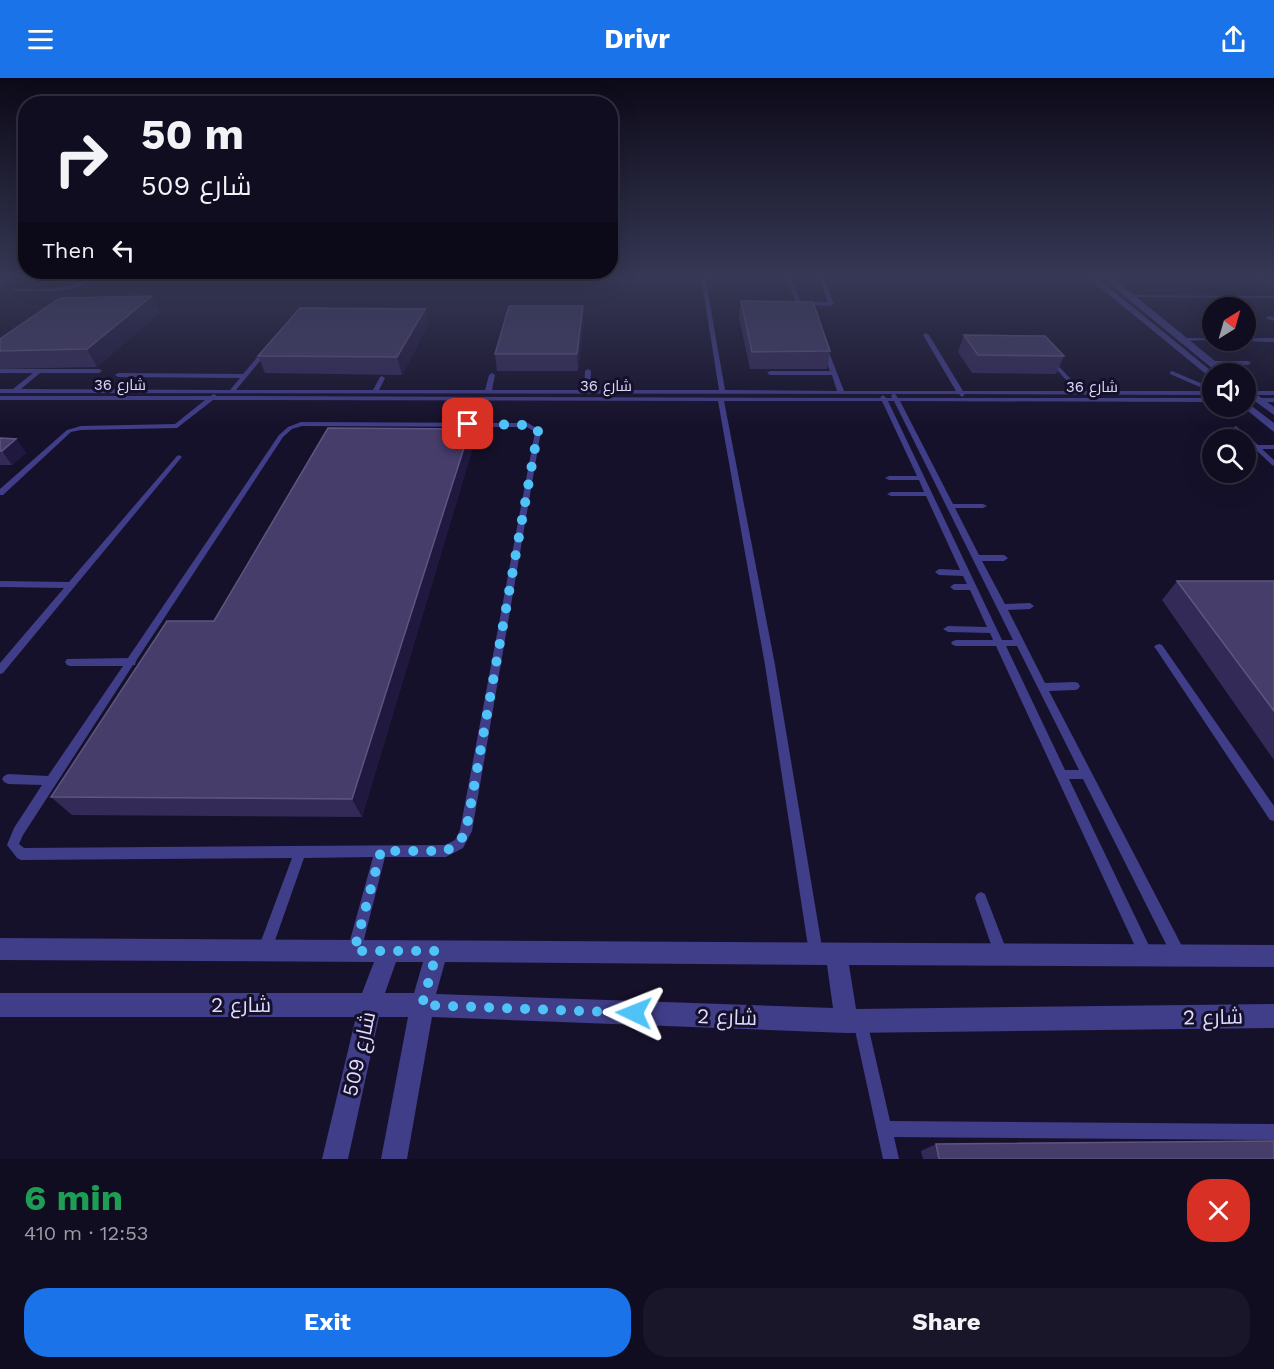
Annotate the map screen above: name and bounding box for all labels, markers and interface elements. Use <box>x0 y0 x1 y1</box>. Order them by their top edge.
icon: menu <box>24 23 57 56</box>
text: Drivr <box>604 23 670 55</box>
icon: share <box>1217 23 1250 56</box>
text: 50 m <box>141 110 244 159</box>
icon: right <box>42 120 120 198</box>
text: شارع 509 <box>141 170 252 202</box>
icon: left <box>107 234 140 267</box>
text: Then <box>42 238 95 263</box>
north arrow <box>1202 297 1256 351</box>
map controls <box>1202 297 1256 483</box>
button: sound <box>1202 363 1256 417</box>
street label: شارع 36 <box>94 376 146 396</box>
street label: شارع 36 <box>580 377 632 397</box>
street label: شارع 36 <box>1066 378 1118 398</box>
pin <box>442 398 493 449</box>
icon: arrive <box>451 407 484 440</box>
button: search <box>1202 429 1256 483</box>
position arrow <box>602 981 666 1045</box>
street label: شارع 2 <box>211 992 271 1019</box>
street label: شارع 2 <box>696 1003 757 1032</box>
street label: شارع 2 <box>1183 1003 1243 1032</box>
street label: شارع 509 <box>337 1009 382 1099</box>
text: 6 min <box>24 1177 123 1219</box>
button: close <box>1187 1179 1250 1242</box>
text: 410 m · 12:53 <box>24 1221 148 1245</box>
button: Exit <box>24 1288 631 1357</box>
button: Share <box>643 1288 1250 1357</box>

